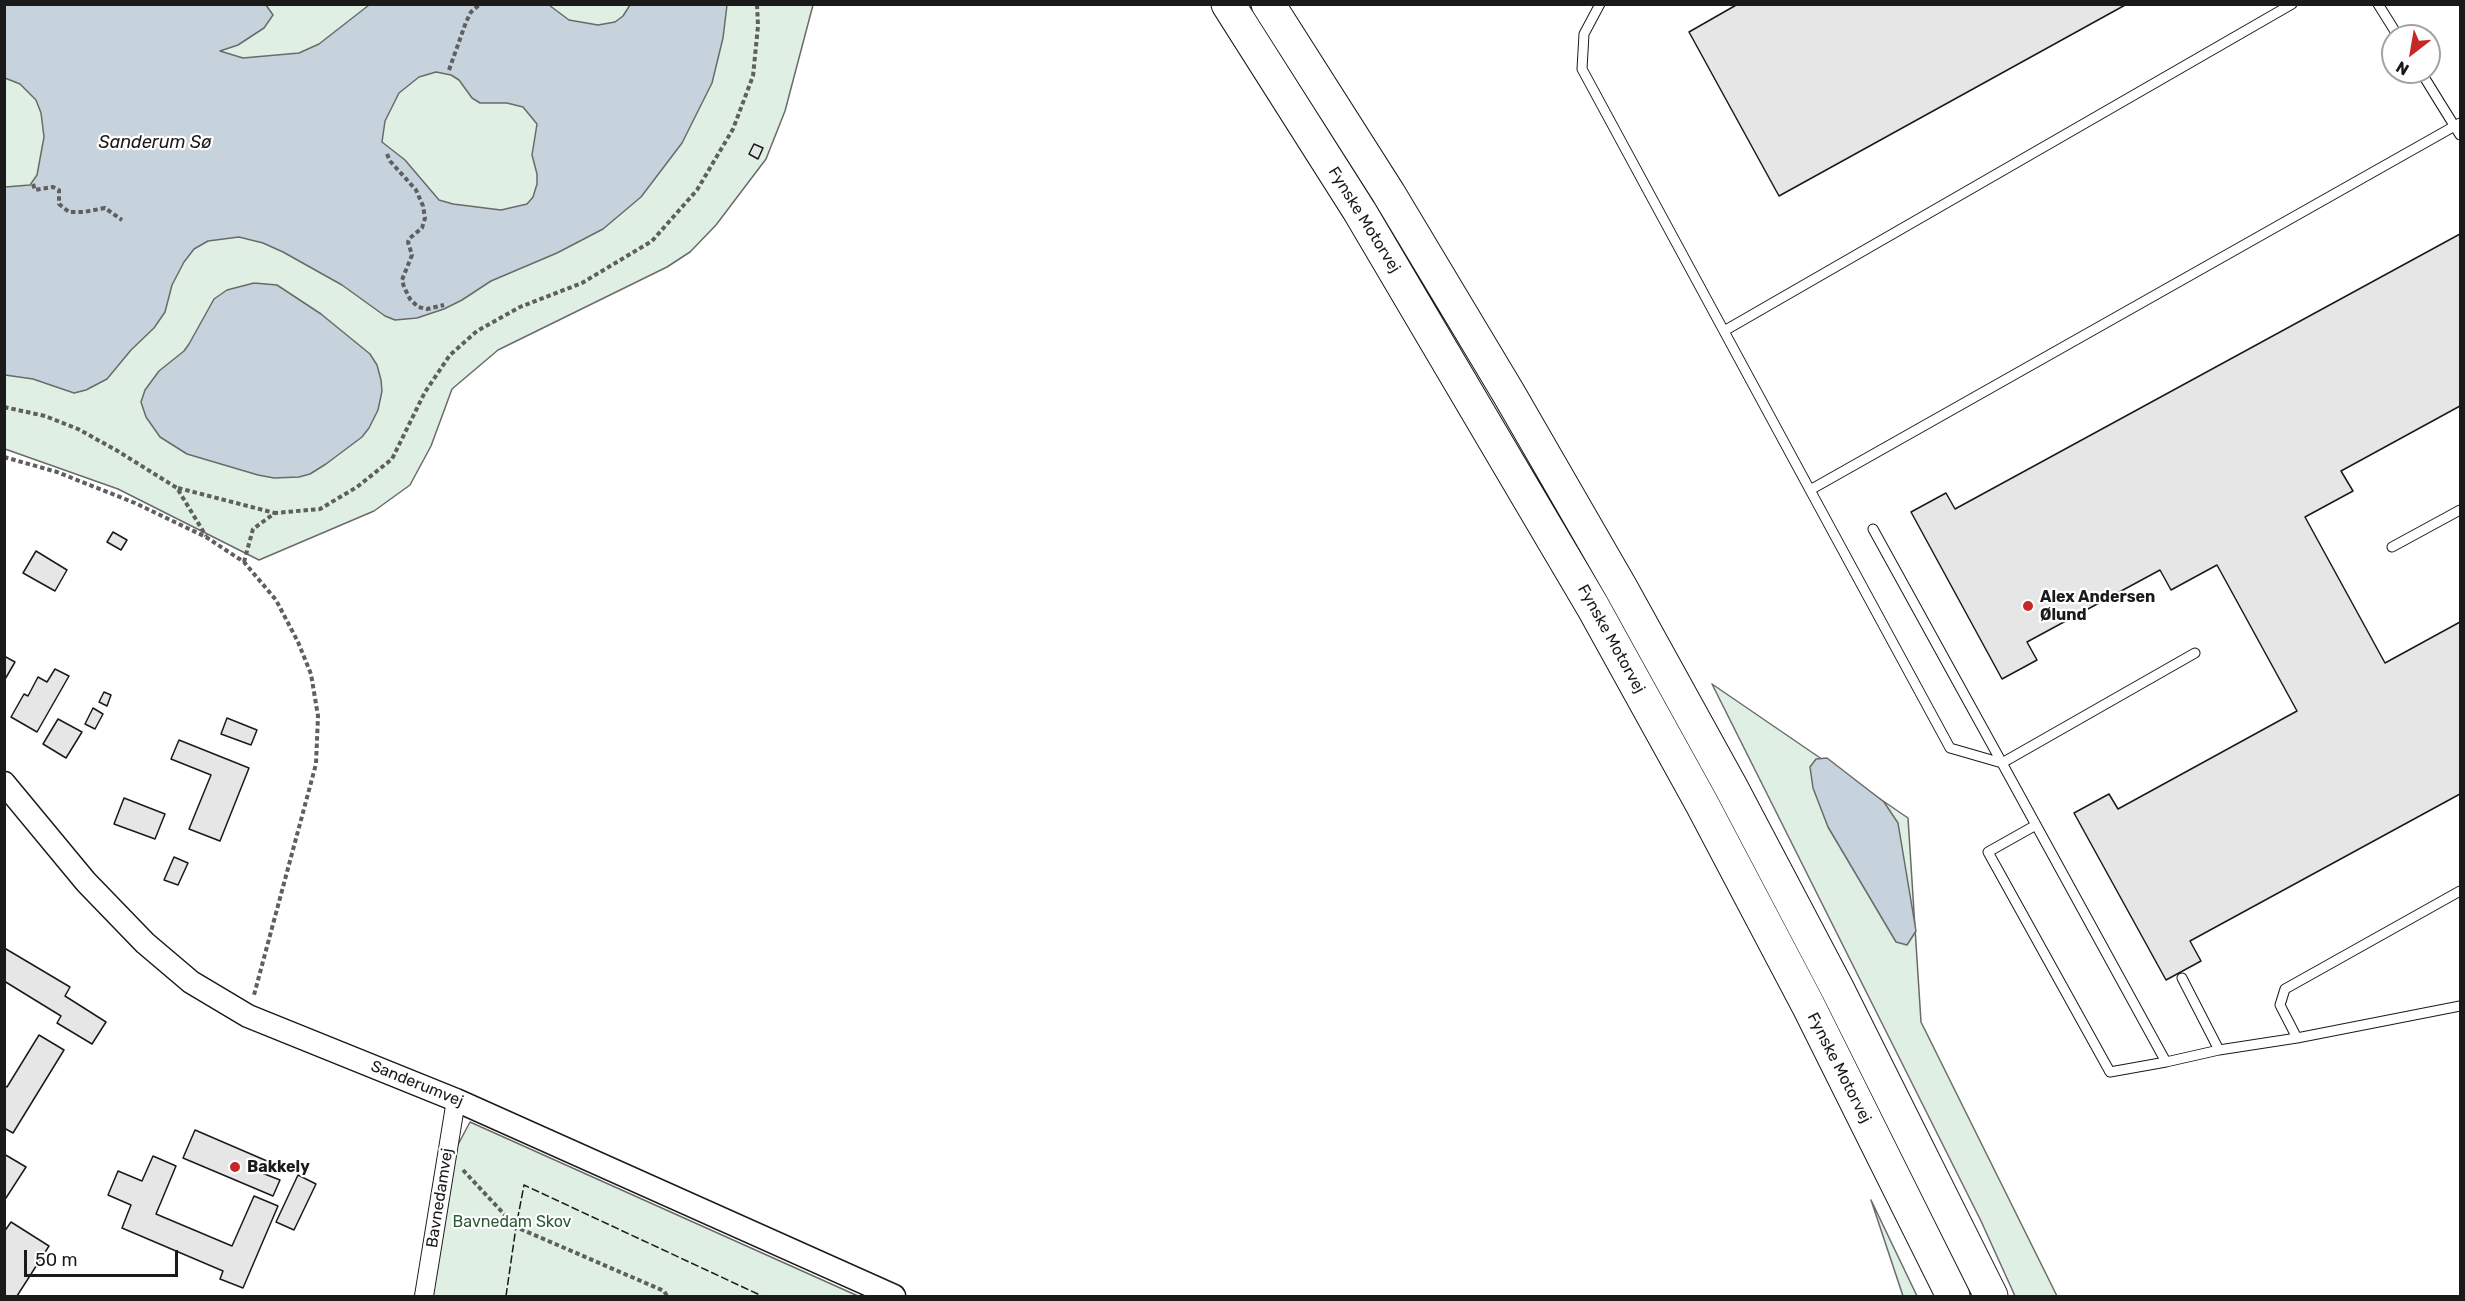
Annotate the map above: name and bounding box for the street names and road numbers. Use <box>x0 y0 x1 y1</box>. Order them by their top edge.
street label: Fynske Motorvej <box>1324 163 1404 277</box>
street label: Fynske Motorvej <box>1573 581 1649 697</box>
street label: Fynske Motorvej <box>1803 1010 1875 1126</box>
street label: Sanderumvej <box>368 1057 466 1111</box>
street label: Bavnedamvej <box>423 1147 457 1249</box>

